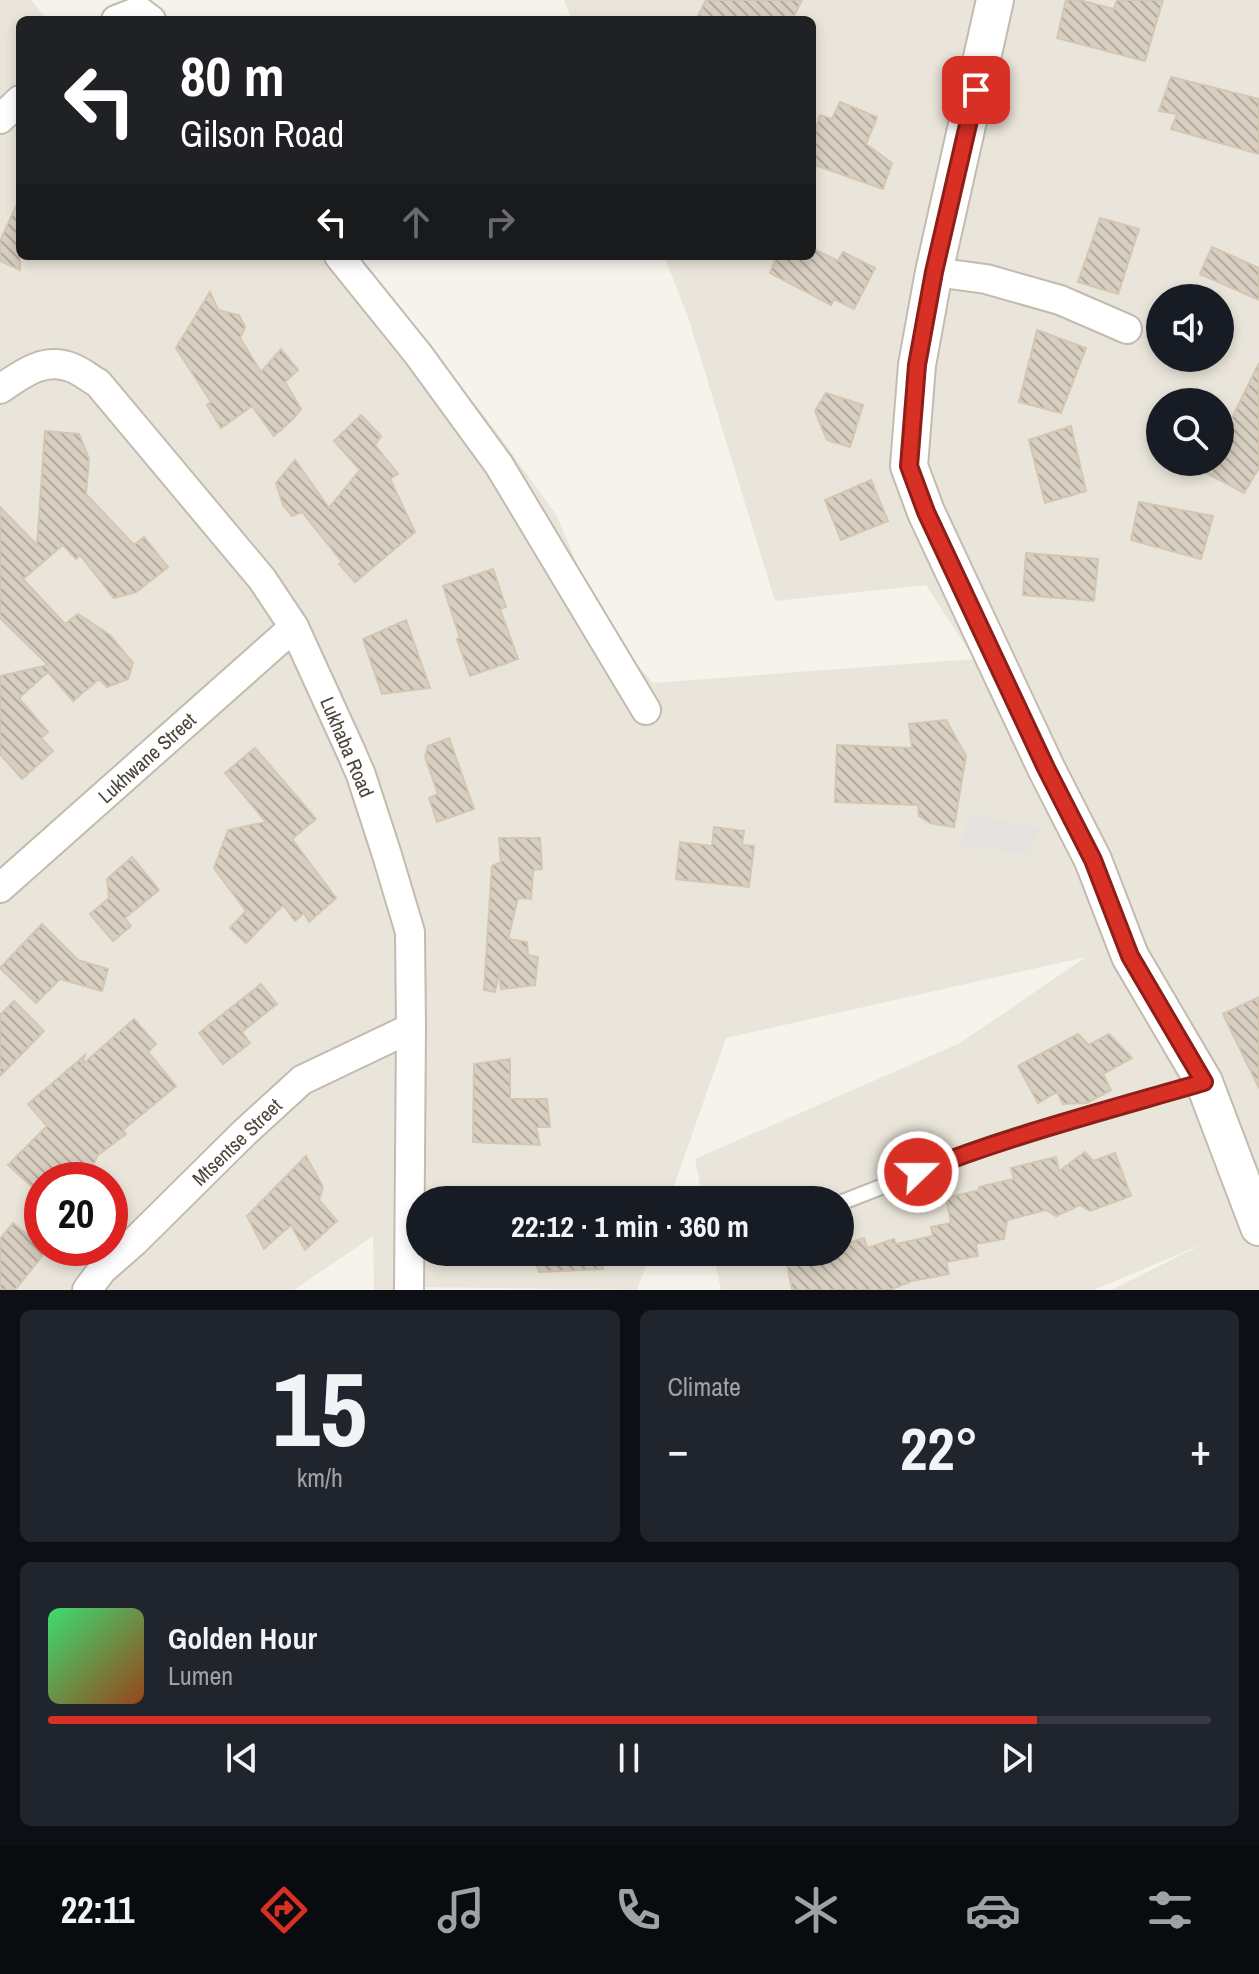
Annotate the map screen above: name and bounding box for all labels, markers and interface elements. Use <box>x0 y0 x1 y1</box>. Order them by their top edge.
text: 80 m <box>180 38 285 113</box>
icon: left <box>48 48 152 152</box>
pin <box>942 56 1010 124</box>
icon: arrive <box>954 68 998 112</box>
text: Gilson Road <box>180 110 344 158</box>
icon: left <box>310 200 354 244</box>
icon: ahead <box>394 200 438 244</box>
icon: right <box>478 200 522 244</box>
map controls <box>1146 284 1234 476</box>
button: sound <box>1146 284 1234 372</box>
button: search <box>1146 388 1234 476</box>
street label: Lukhaba Road <box>314 692 381 801</box>
street label: Lukhwane Street <box>92 706 202 809</box>
street label: Mtsentse Street <box>186 1092 288 1191</box>
position arrow <box>876 1130 960 1214</box>
speed limit sign: 20 <box>24 1162 128 1266</box>
text: 22:12 · 1 min · 360 m <box>511 1206 749 1246</box>
text: 15 <box>272 1338 367 1478</box>
text: Climate <box>668 1369 741 1404</box>
text: 22° <box>900 1408 979 1489</box>
text: − <box>668 1419 689 1479</box>
text: + <box>1190 1419 1211 1479</box>
text: km/h <box>297 1460 343 1495</box>
text: Golden Hour <box>168 1618 317 1658</box>
text: Lumen <box>168 1658 233 1693</box>
icon: previous <box>220 1736 264 1780</box>
icon: pause <box>607 1736 651 1780</box>
icon: next <box>995 1736 1039 1780</box>
icon: directions <box>256 1882 312 1938</box>
icon: music <box>433 1882 489 1938</box>
icon: phone <box>610 1882 666 1938</box>
icon: climate <box>788 1882 844 1938</box>
icon: car <box>965 1882 1021 1938</box>
icon: filters <box>1142 1882 1198 1938</box>
text: 22:11 <box>61 1886 135 1934</box>

